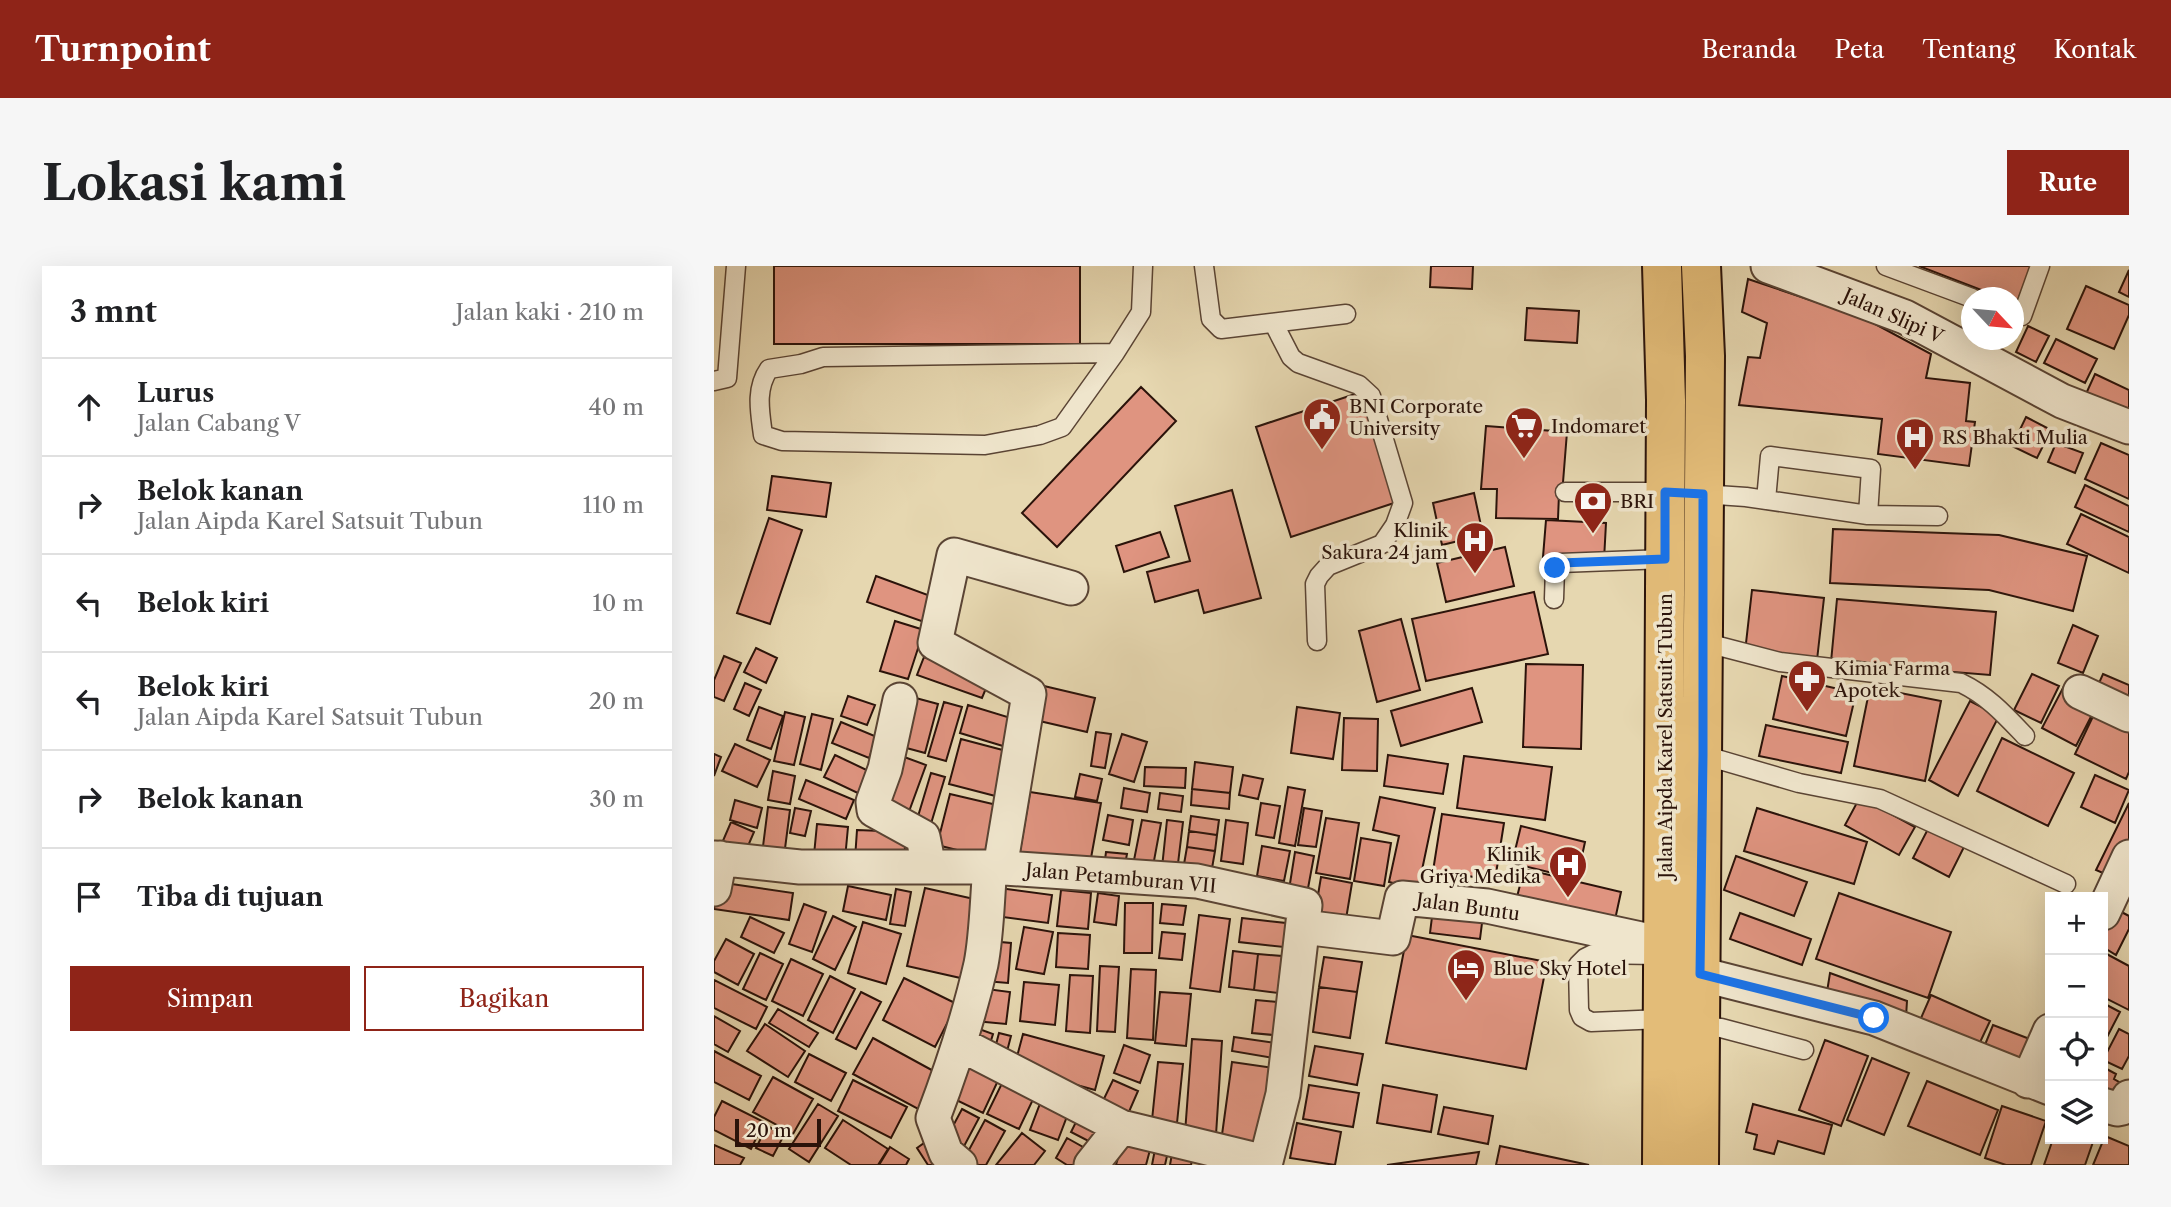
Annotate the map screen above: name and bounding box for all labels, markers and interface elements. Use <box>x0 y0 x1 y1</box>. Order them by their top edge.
text: Turnpoint <box>35 29 211 70</box>
text: Beranda <box>1701 35 1797 64</box>
text: Peta <box>1835 35 1884 64</box>
text: Tentang <box>1922 35 2015 64</box>
text: Kontak <box>2053 35 2136 64</box>
button: Rute <box>2007 150 2129 215</box>
text: Lokasi kami <box>42 152 346 213</box>
street label: Jalan Slipi V <box>1836 282 1948 349</box>
north arrow <box>1961 287 2024 350</box>
text: 3 mnt <box>70 293 157 330</box>
text: Jalan kaki · 210 m <box>456 298 644 326</box>
text: Lurus <box>137 377 214 409</box>
icon: ahead <box>70 388 108 426</box>
text: 40 m <box>589 393 644 421</box>
place label: BNI Corporate University <box>1349 395 1483 440</box>
public building icon: BNI Corporate University <box>1301 396 1343 451</box>
supermarket icon: Indomaret <box>1503 405 1545 460</box>
text: Jalan Cabang V <box>137 409 301 437</box>
place label: Indomaret <box>1551 415 1646 438</box>
hospital icon: RS Bhakti Mulia <box>1894 416 1936 471</box>
place label: RS Bhakti Mulia <box>1942 426 2088 449</box>
text: Belok kanan <box>137 475 303 507</box>
bank icon: BRI <box>1572 480 1614 535</box>
icon: right <box>70 486 108 524</box>
place label: BRI <box>1620 490 1654 513</box>
text: 110 m <box>583 491 644 519</box>
text: Jalan Aipda Karel Satsuit Tubun <box>137 507 483 535</box>
place label: Klinik Sakura 24 jam <box>1321 519 1449 564</box>
hospital icon: Klinik Sakura 24 jam <box>1454 520 1496 575</box>
route end <box>1539 552 1570 583</box>
icon: left <box>70 584 108 622</box>
text: Belok kiri <box>137 587 269 619</box>
text: 10 m <box>592 589 644 617</box>
street label: Jalan Aipda Karel Satsuit Tubun <box>1654 593 1677 882</box>
place label: Kimia Farma Apotek <box>1833 657 1950 702</box>
pharmacy icon: Kimia Farma Apotek <box>1786 658 1828 713</box>
text: Belok kiri <box>137 671 269 703</box>
icon: left <box>70 682 108 720</box>
text: 20 m <box>589 687 644 715</box>
text: Jalan Aipda Karel Satsuit Tubun <box>137 703 483 731</box>
icon: right <box>70 780 108 818</box>
text: Belok kanan <box>137 783 303 815</box>
text: 30 m <box>589 785 644 813</box>
place label: Klinik Griya Medika <box>1420 843 1542 888</box>
hospital icon: Klinik Griya Medika <box>1547 844 1589 899</box>
street label: Jalan Petamburan VII <box>1022 858 1217 898</box>
icon: arrive <box>70 878 108 916</box>
text: Tiba di tujuan <box>137 881 323 913</box>
street label: Jalan Buntu <box>1412 888 1522 926</box>
map controls <box>2045 892 2108 1144</box>
button: + <box>2045 892 2108 955</box>
hotel icon: Blue Sky Hotel <box>1445 947 1487 1002</box>
button: − <box>2045 955 2108 1018</box>
place label: Blue Sky Hotel <box>1493 957 1627 980</box>
button: Simpan <box>70 966 350 1031</box>
button: Bagikan <box>364 966 644 1031</box>
route start <box>1858 1002 1889 1033</box>
button: locate <box>2045 1018 2108 1081</box>
button: layers <box>2045 1081 2108 1144</box>
scale bar <box>735 1116 821 1148</box>
text: 20 m <box>746 1119 792 1142</box>

